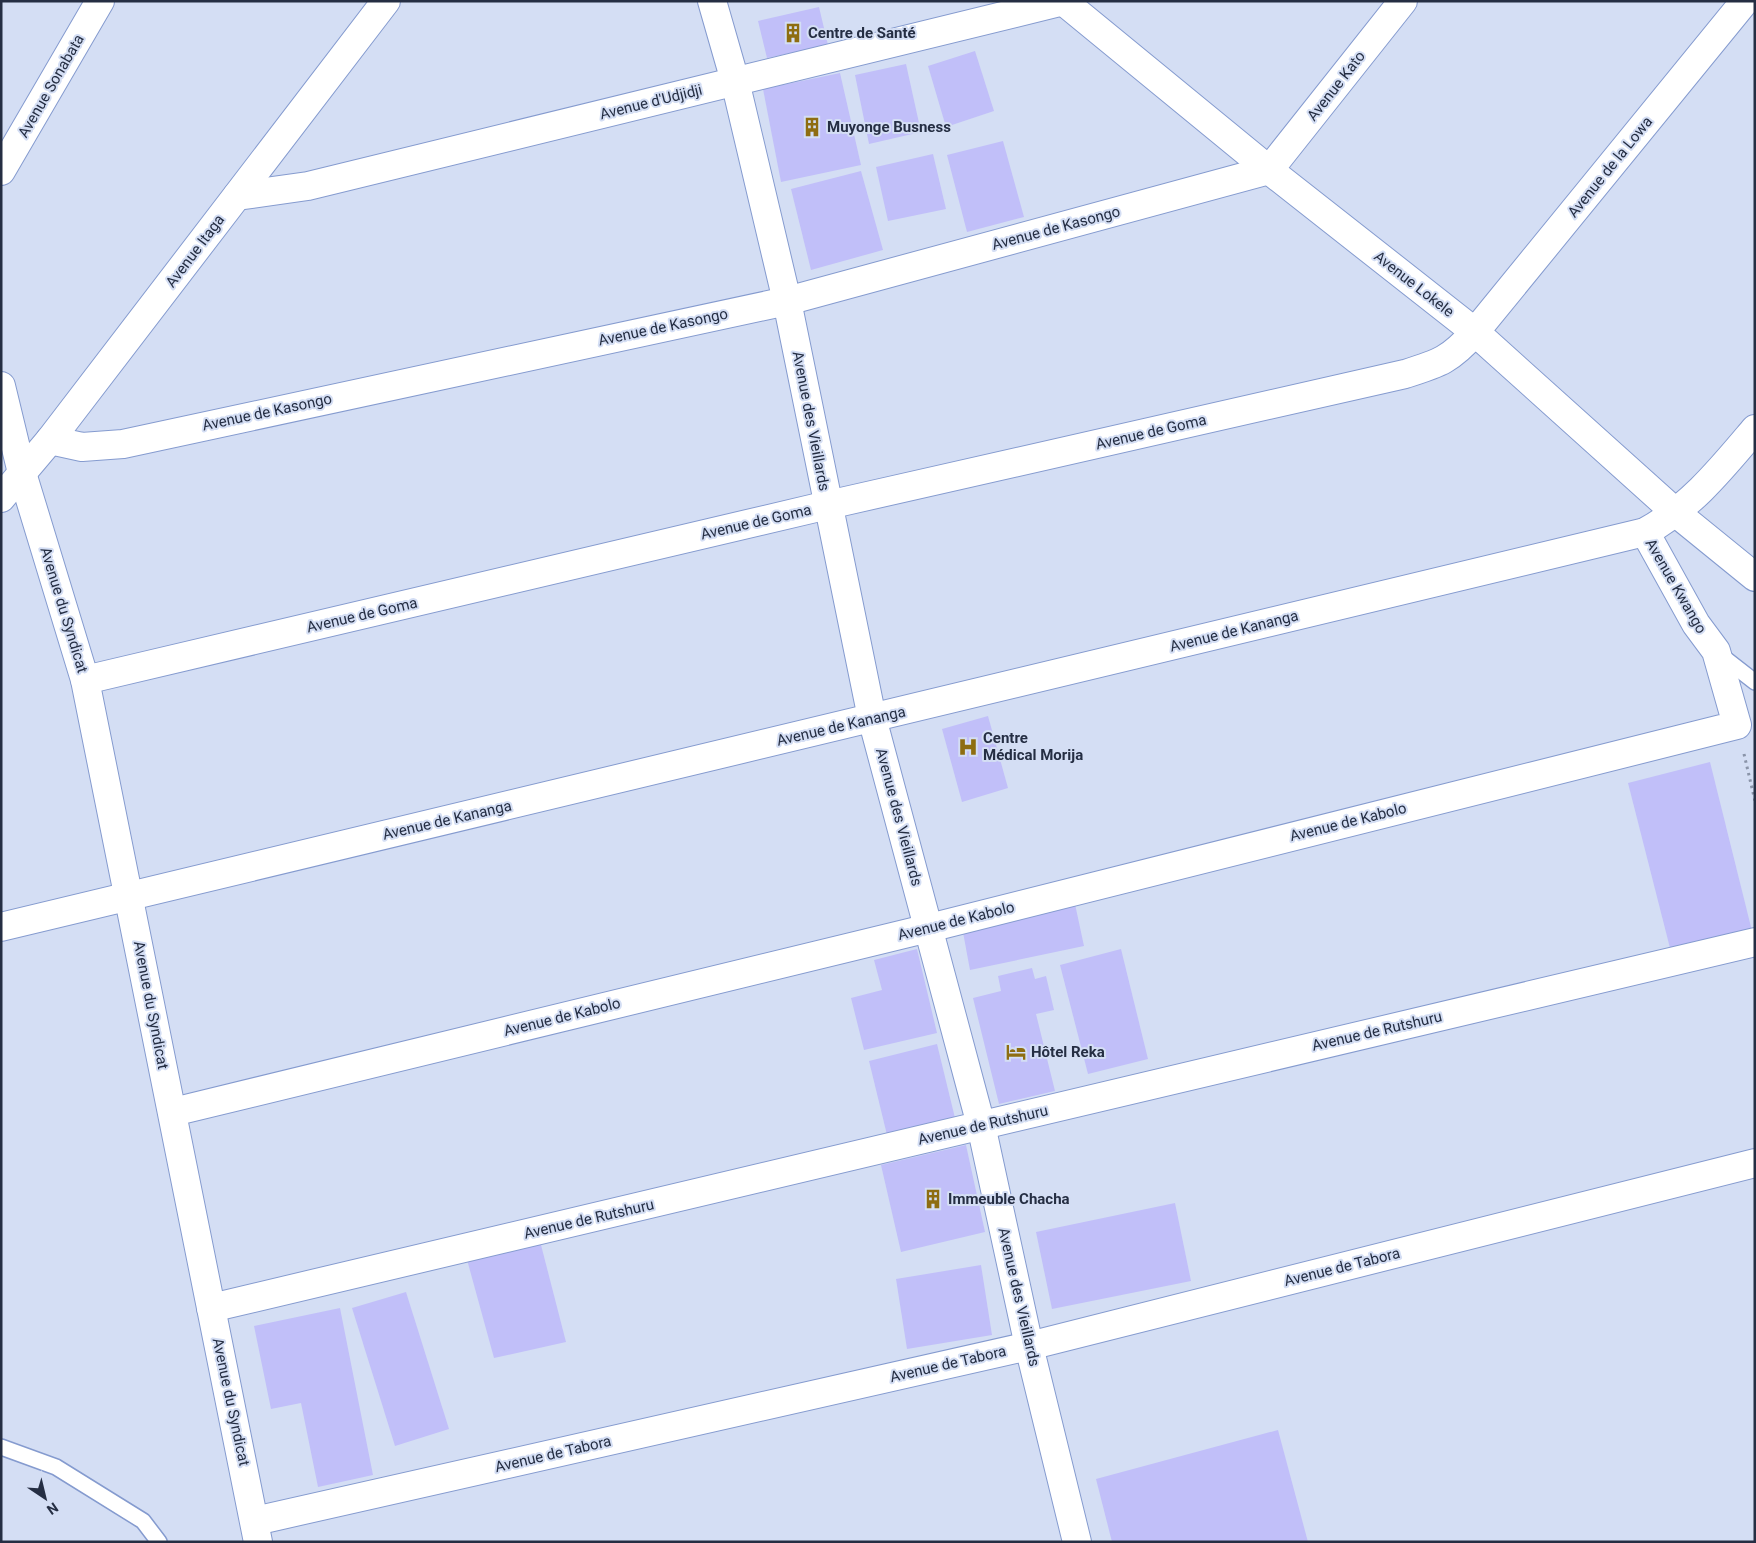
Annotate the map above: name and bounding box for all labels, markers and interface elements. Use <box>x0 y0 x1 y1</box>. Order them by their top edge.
building icon: Centre de Santé <box>782 22 804 44</box>
place label: Centre de Santé <box>808 24 916 42</box>
street label: Avenue Sonabata <box>14 31 88 141</box>
street label: Avenue Kato <box>1303 47 1369 125</box>
street label: Avenue d'Udjidji <box>598 81 704 123</box>
street label: Avenue de la Lowa <box>1564 113 1656 221</box>
building icon: Muyonge Busness <box>801 116 823 138</box>
place label: Muyonge Busness <box>827 118 951 136</box>
street label: Avenue de Kasongo <box>990 202 1122 254</box>
street label: Avenue Itaga <box>162 211 228 291</box>
street label: Avenue Lokele <box>1370 247 1458 321</box>
street label: Avenue de Kasongo <box>597 304 729 350</box>
street label: Avenue des Vieillards <box>789 350 833 492</box>
street label: Avenue de Kasongo <box>201 389 333 435</box>
street label: Avenue de Goma <box>1094 411 1208 453</box>
street label: Avenue de Goma <box>699 501 813 543</box>
street label: Avenue Kwango <box>1642 535 1710 637</box>
street label: Avenue du Syndicat <box>36 545 92 675</box>
street label: Avenue de Goma <box>305 594 419 636</box>
street label: Avenue de Kananga <box>1168 606 1300 656</box>
street label: Avenue de Kananga <box>775 702 907 750</box>
place label: Centre Médical Morija <box>983 729 1083 764</box>
hospital icon: Centre Médical Morija <box>957 736 979 758</box>
street label: Avenue des Vieillards <box>872 746 926 888</box>
street label: Avenue de Kananga <box>381 796 513 844</box>
street label: Avenue de Kabolo <box>1288 799 1408 845</box>
street label: Avenue de Kabolo <box>896 898 1016 944</box>
street label: Avenue du Syndicat <box>130 939 172 1071</box>
street label: Avenue de Kabolo <box>502 994 622 1040</box>
street label: Avenue de Rutshuru <box>1310 1007 1444 1055</box>
hotel icon: Hôtel Reka <box>1005 1041 1027 1063</box>
place label: Hôtel Reka <box>1031 1043 1105 1061</box>
street label: Avenue de Rutshuru <box>916 1101 1050 1149</box>
building icon: Immeuble Chacha <box>922 1188 944 1210</box>
place label: Immeuble Chacha <box>948 1190 1070 1208</box>
street label: Avenue de Rutshuru <box>522 1195 656 1243</box>
street label: Avenue des Vieillards <box>994 1226 1044 1368</box>
street label: Avenue de Tabora <box>1282 1244 1402 1290</box>
street label: Avenue du Syndicat <box>209 1336 253 1468</box>
street label: Avenue de Tabora <box>888 1342 1008 1386</box>
street label: Avenue de Tabora <box>493 1432 613 1476</box>
north arrow <box>20 1473 70 1523</box>
text: N <box>44 1499 61 1518</box>

